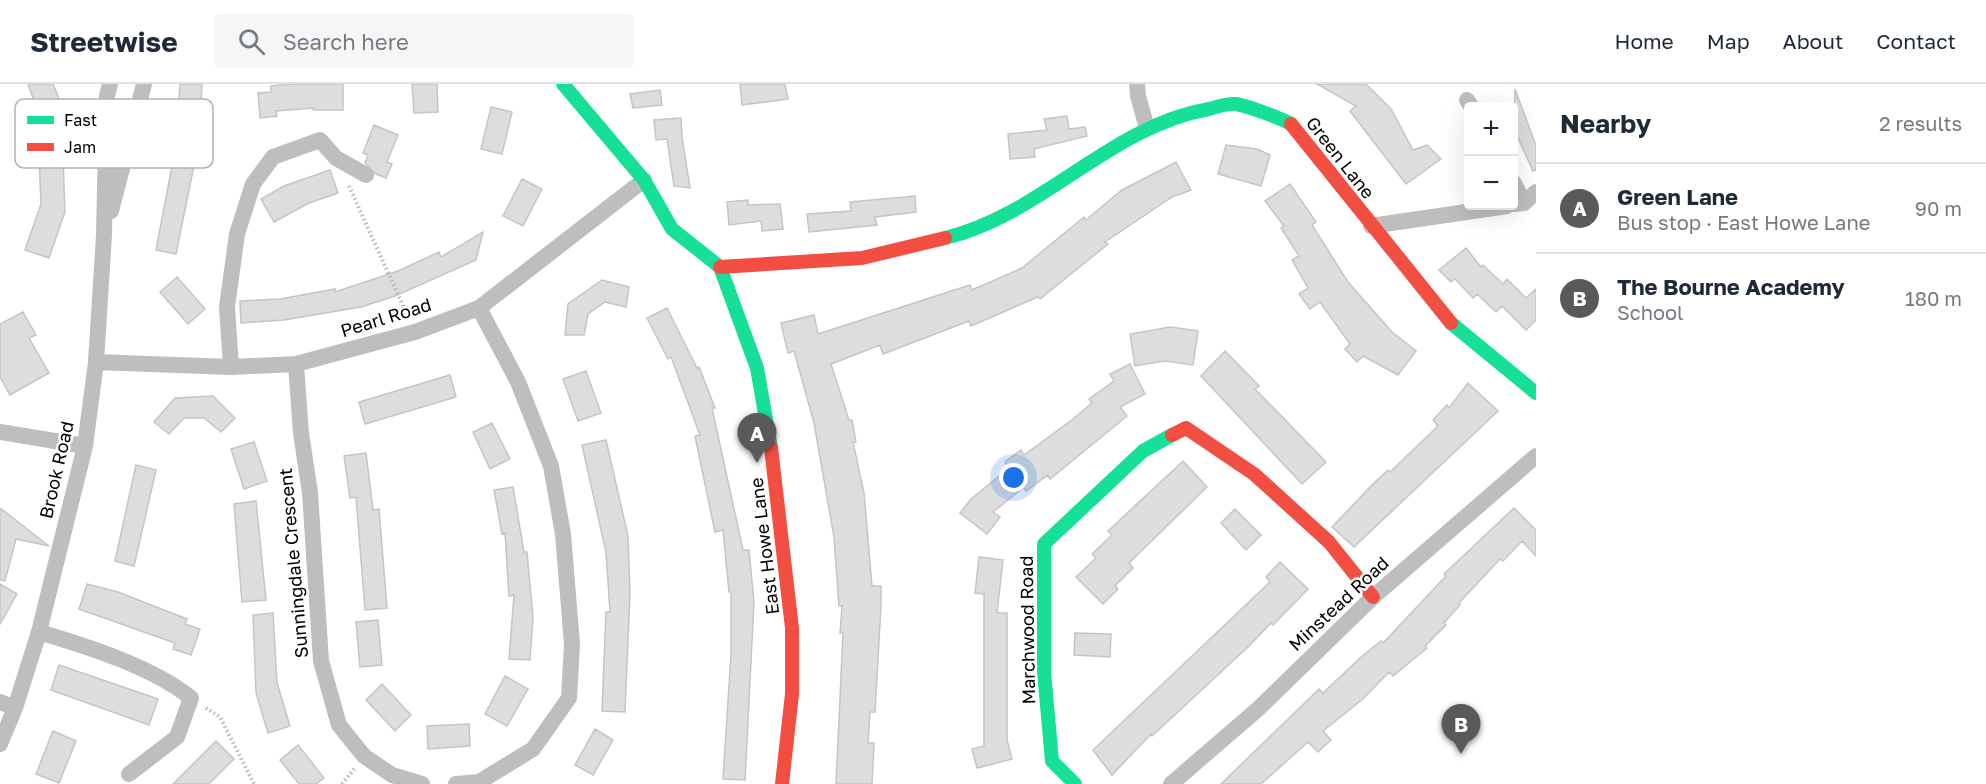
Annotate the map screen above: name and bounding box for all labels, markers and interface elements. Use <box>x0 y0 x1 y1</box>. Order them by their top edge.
search box <box>214 14 634 68</box>
text: Streetwise <box>30 25 178 58</box>
icon: search <box>235 25 268 58</box>
text: Search here <box>283 28 409 55</box>
text: Home <box>1614 28 1674 54</box>
text: Map <box>1707 28 1750 54</box>
text: About <box>1783 28 1843 54</box>
text: Contact <box>1876 28 1956 54</box>
legend <box>15 99 213 168</box>
map controls <box>1464 102 1518 210</box>
button: + <box>1464 102 1518 156</box>
text: Nearby <box>1560 108 1651 139</box>
text: Fast <box>64 110 97 130</box>
text: 2 results <box>1879 111 1962 135</box>
street label: Green Lane <box>1302 112 1380 203</box>
text: Jam <box>64 137 96 157</box>
button: − <box>1464 156 1518 210</box>
text: Green Lane <box>1617 183 1738 210</box>
text: A <box>1572 196 1587 220</box>
text: 90 m <box>1915 196 1962 220</box>
text: Bus stop · East Howe Lane <box>1617 210 1870 234</box>
text: The Bourne Academy <box>1617 273 1845 300</box>
text: B <box>1572 286 1587 310</box>
text: 180 m <box>1905 286 1962 310</box>
street label: Pearl Road <box>338 293 434 341</box>
text: School <box>1617 300 1683 324</box>
pin: A <box>738 414 777 463</box>
street label: Brook Road <box>34 419 78 521</box>
your location <box>999 463 1028 492</box>
street label: Sunningdale Crescent <box>274 467 312 659</box>
street label: East Howe Lane <box>745 476 783 616</box>
street label: Minstead Road <box>1284 551 1393 655</box>
street label: Marchwood Road <box>1015 555 1039 705</box>
pin: B <box>1442 704 1480 754</box>

